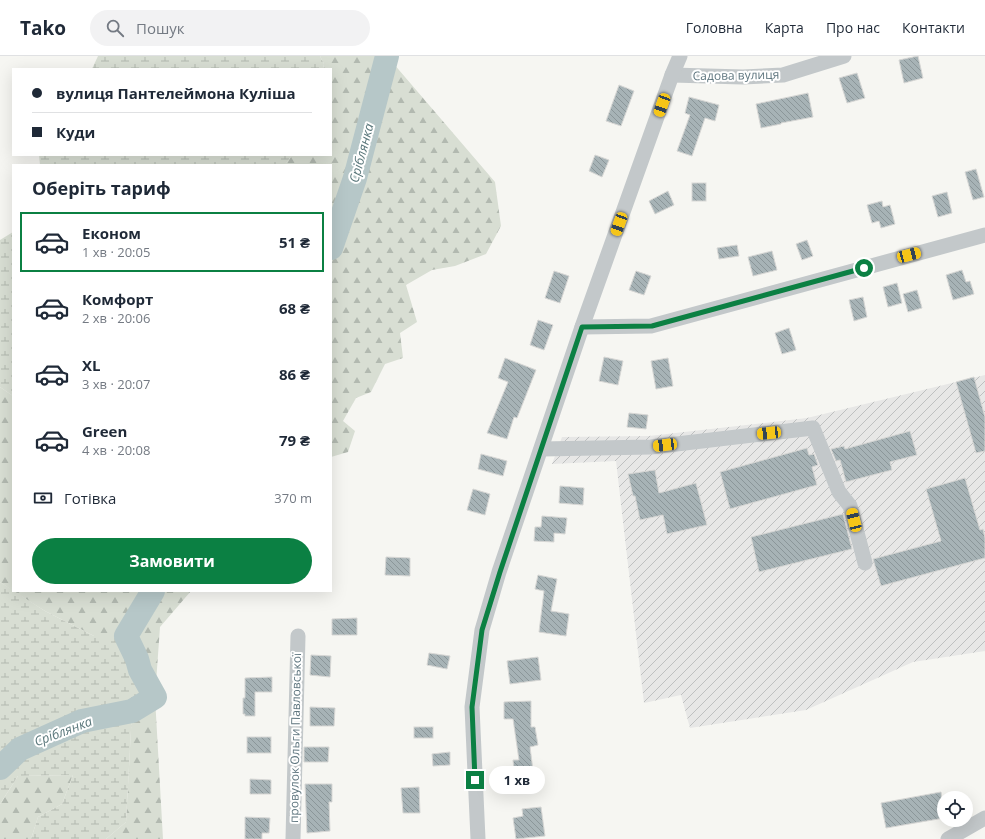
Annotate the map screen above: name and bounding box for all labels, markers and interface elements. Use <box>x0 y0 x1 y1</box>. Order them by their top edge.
search box <box>90 10 370 46</box>
text: Tako <box>20 15 66 41</box>
icon: search <box>104 17 126 39</box>
text: Пошук <box>136 18 185 38</box>
text: Головна <box>686 18 743 37</box>
text: Карта <box>765 18 804 37</box>
text: Про нас <box>826 18 880 37</box>
text: Контакти <box>902 18 965 37</box>
street label: Садова вулиця <box>693 66 779 84</box>
text: вулиця Пантелеймона Куліша <box>56 83 296 103</box>
car <box>652 92 672 118</box>
water label: Сріблянка <box>344 121 378 185</box>
text: Куди <box>56 122 95 142</box>
text: Оберіть тариф <box>32 176 171 200</box>
car <box>609 211 629 237</box>
text: Економ <box>82 223 141 243</box>
icon: car <box>34 224 70 260</box>
text: 51 ₴ <box>279 232 310 252</box>
text: 1 хв · 20:05 <box>82 243 150 261</box>
car <box>896 246 922 264</box>
route start <box>855 259 873 277</box>
text: Комфорт <box>82 289 153 309</box>
icon: car <box>34 290 70 326</box>
text: 68 ₴ <box>279 298 310 318</box>
text: 2 хв · 20:06 <box>82 309 150 327</box>
text: XL <box>82 355 100 375</box>
icon: car <box>34 356 70 392</box>
text: 86 ₴ <box>279 364 310 384</box>
text: 3 хв · 20:07 <box>82 375 150 393</box>
text: Green <box>82 421 127 441</box>
icon: car <box>34 422 70 458</box>
car <box>756 426 782 440</box>
text: 79 ₴ <box>279 430 310 450</box>
car <box>652 438 678 452</box>
text: 4 хв · 20:08 <box>82 441 150 459</box>
icon: cash <box>32 487 54 509</box>
text: Готівка <box>64 488 116 508</box>
text: 370 m <box>274 489 312 507</box>
car <box>845 507 863 533</box>
button: Замовити <box>32 538 312 584</box>
street label: провулок Ольги Павловської <box>285 652 305 823</box>
water label: Сріблянка <box>31 711 95 750</box>
callout: 1 хв <box>489 766 545 794</box>
route end <box>466 771 484 789</box>
text: 1 хв <box>504 771 530 789</box>
map controls <box>937 791 973 827</box>
button: locate <box>937 791 973 827</box>

